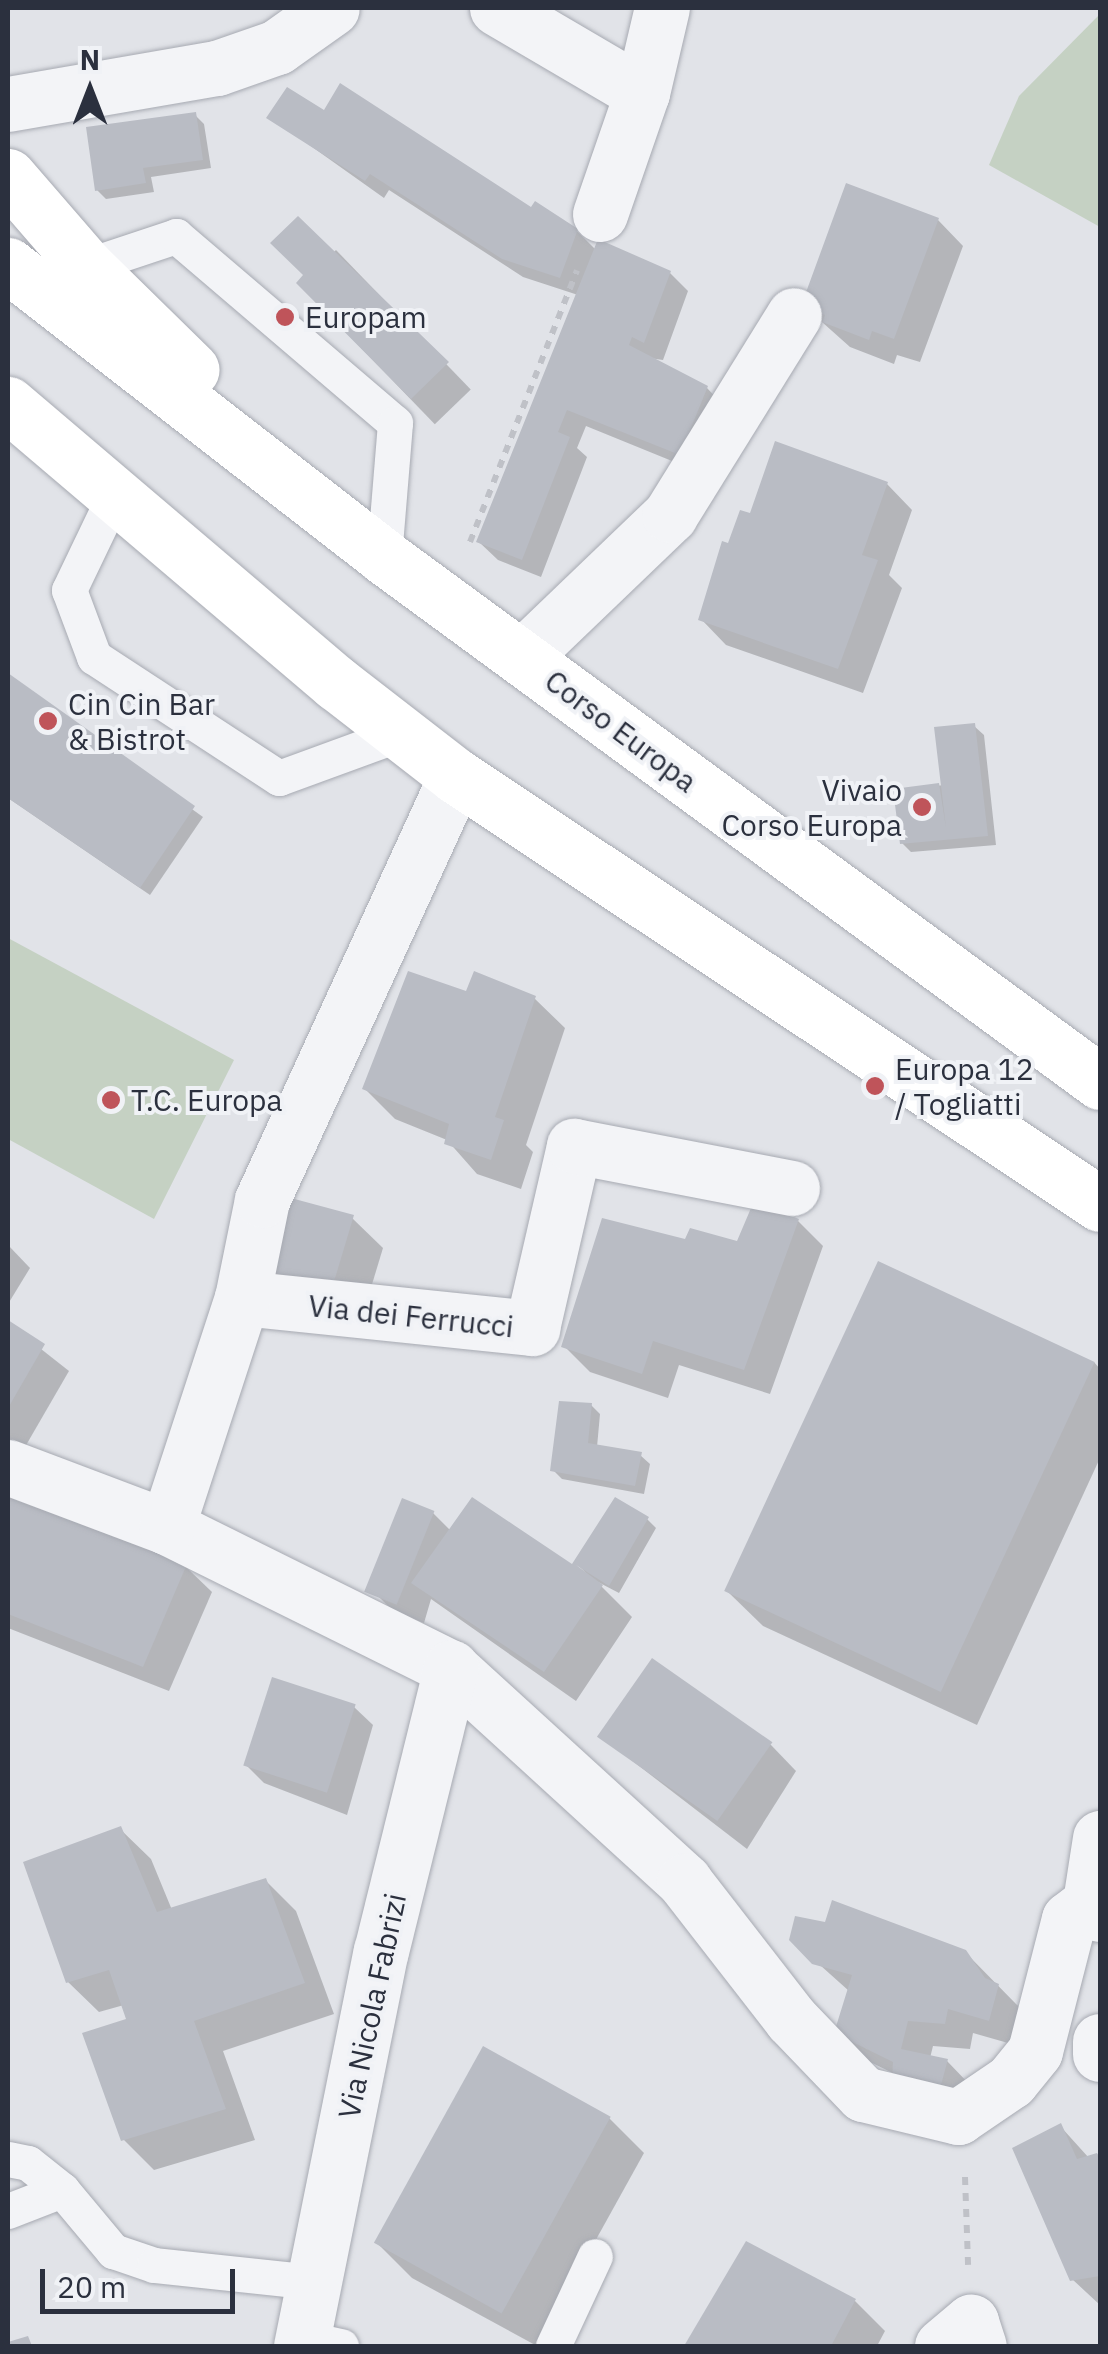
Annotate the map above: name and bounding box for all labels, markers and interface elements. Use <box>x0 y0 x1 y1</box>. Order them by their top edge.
north arrow <box>40 40 140 140</box>
text: N <box>80 41 100 78</box>
place label: Europam <box>305 299 427 335</box>
marker: Europam <box>274 306 296 328</box>
street label: Corso Europa <box>538 662 704 800</box>
place label: Cin Cin Bar & Bistrot <box>68 686 215 756</box>
marker: Cin Cin Bar & Bistrot <box>37 710 59 732</box>
place label: Vivaio Corso Europa <box>721 772 902 842</box>
marker: Vivaio Corso Europa <box>911 796 933 818</box>
place label: Europa 12 / Togliatti <box>895 1051 1034 1122</box>
marker: Europa 12 / Togliatti <box>864 1075 886 1097</box>
place label: T.C. Europa <box>131 1082 282 1118</box>
marker: T.C. Europa <box>100 1089 122 1111</box>
street label: Via dei Ferrucci <box>306 1287 516 1345</box>
street label: Via Nicola Fabrizi <box>331 1890 413 2122</box>
scale bar <box>45 2249 240 2311</box>
text: 20 m <box>57 2267 126 2306</box>

